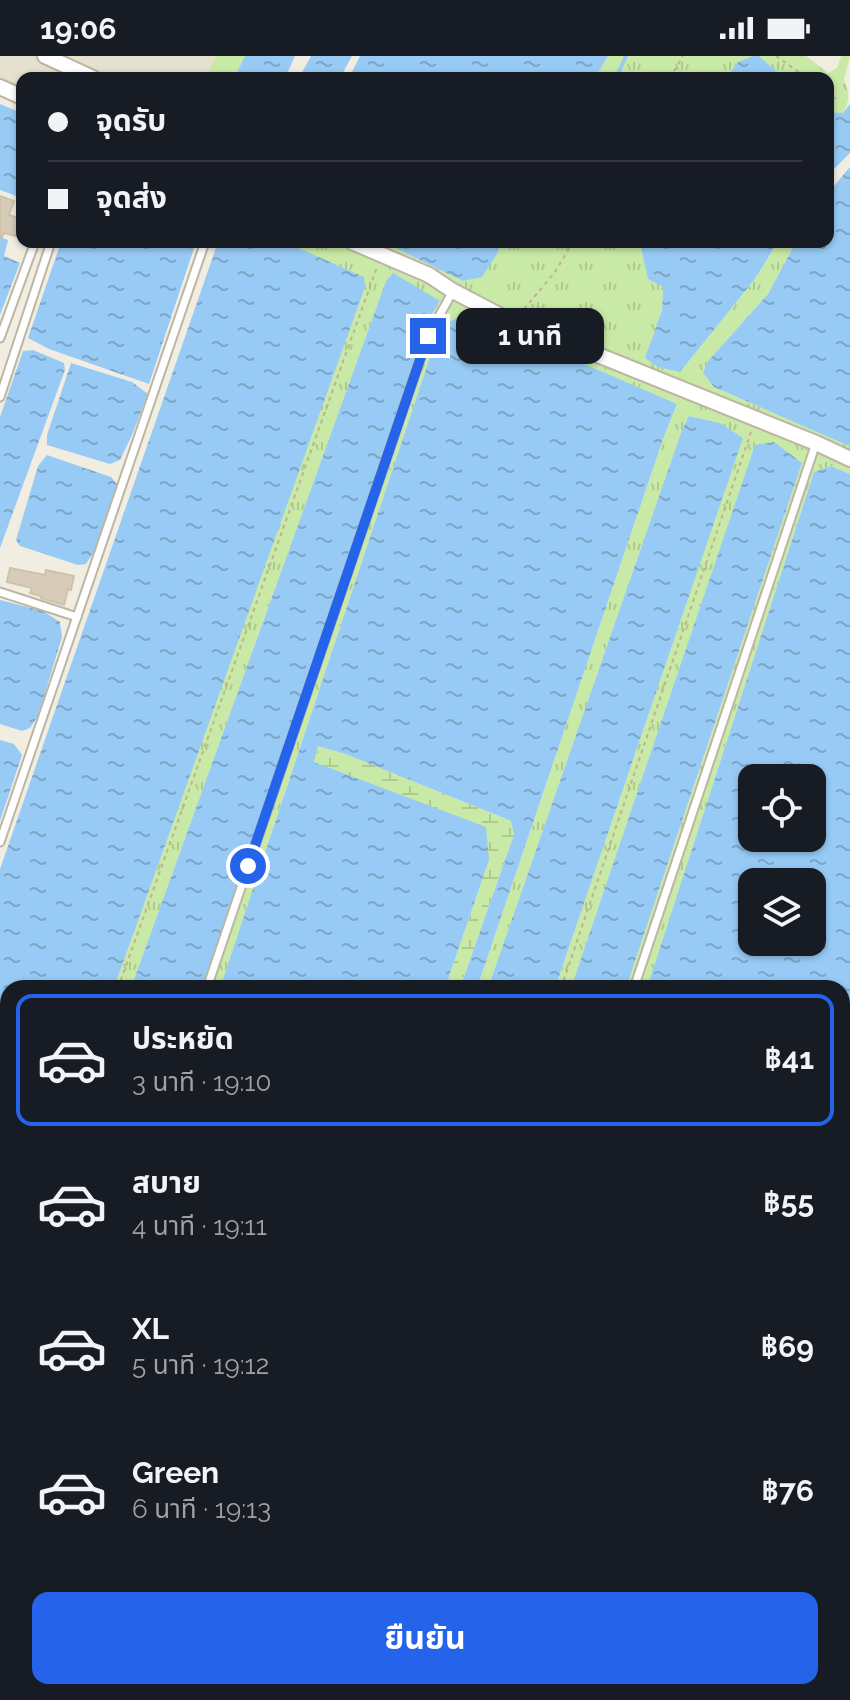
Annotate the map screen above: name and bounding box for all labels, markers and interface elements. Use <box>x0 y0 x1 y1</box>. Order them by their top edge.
text: 19:06 <box>40 11 117 46</box>
text: จุดรับ <box>96 103 166 138</box>
text: จุดส่ง <box>96 180 167 215</box>
callout: 1 นาที <box>456 308 604 364</box>
route end <box>410 318 446 354</box>
text: 1 นาที <box>498 321 562 351</box>
map controls <box>738 764 826 956</box>
button: locate <box>738 764 826 852</box>
route start <box>230 848 266 884</box>
button: layers <box>738 868 826 956</box>
text: ประหยัด <box>132 1021 234 1056</box>
icon: car <box>36 1024 108 1096</box>
text: ฿41 <box>765 1041 814 1076</box>
text: 3 นาที · 19:10 <box>132 1067 271 1097</box>
text: สบาย <box>132 1165 201 1200</box>
icon: car <box>36 1168 108 1240</box>
text: ฿55 <box>763 1185 814 1220</box>
text: 4 นาที · 19:11 <box>132 1211 267 1241</box>
text: XL <box>132 1311 169 1346</box>
icon: car <box>36 1312 108 1384</box>
text: ฿69 <box>761 1329 814 1364</box>
text: 5 นาที · 19:12 <box>132 1350 269 1380</box>
text: Green <box>132 1455 219 1490</box>
icon: car <box>36 1456 108 1528</box>
text: ฿76 <box>762 1473 814 1508</box>
text: 6 นาที · 19:13 <box>132 1494 271 1524</box>
button: ยืนยัน <box>32 1592 818 1684</box>

